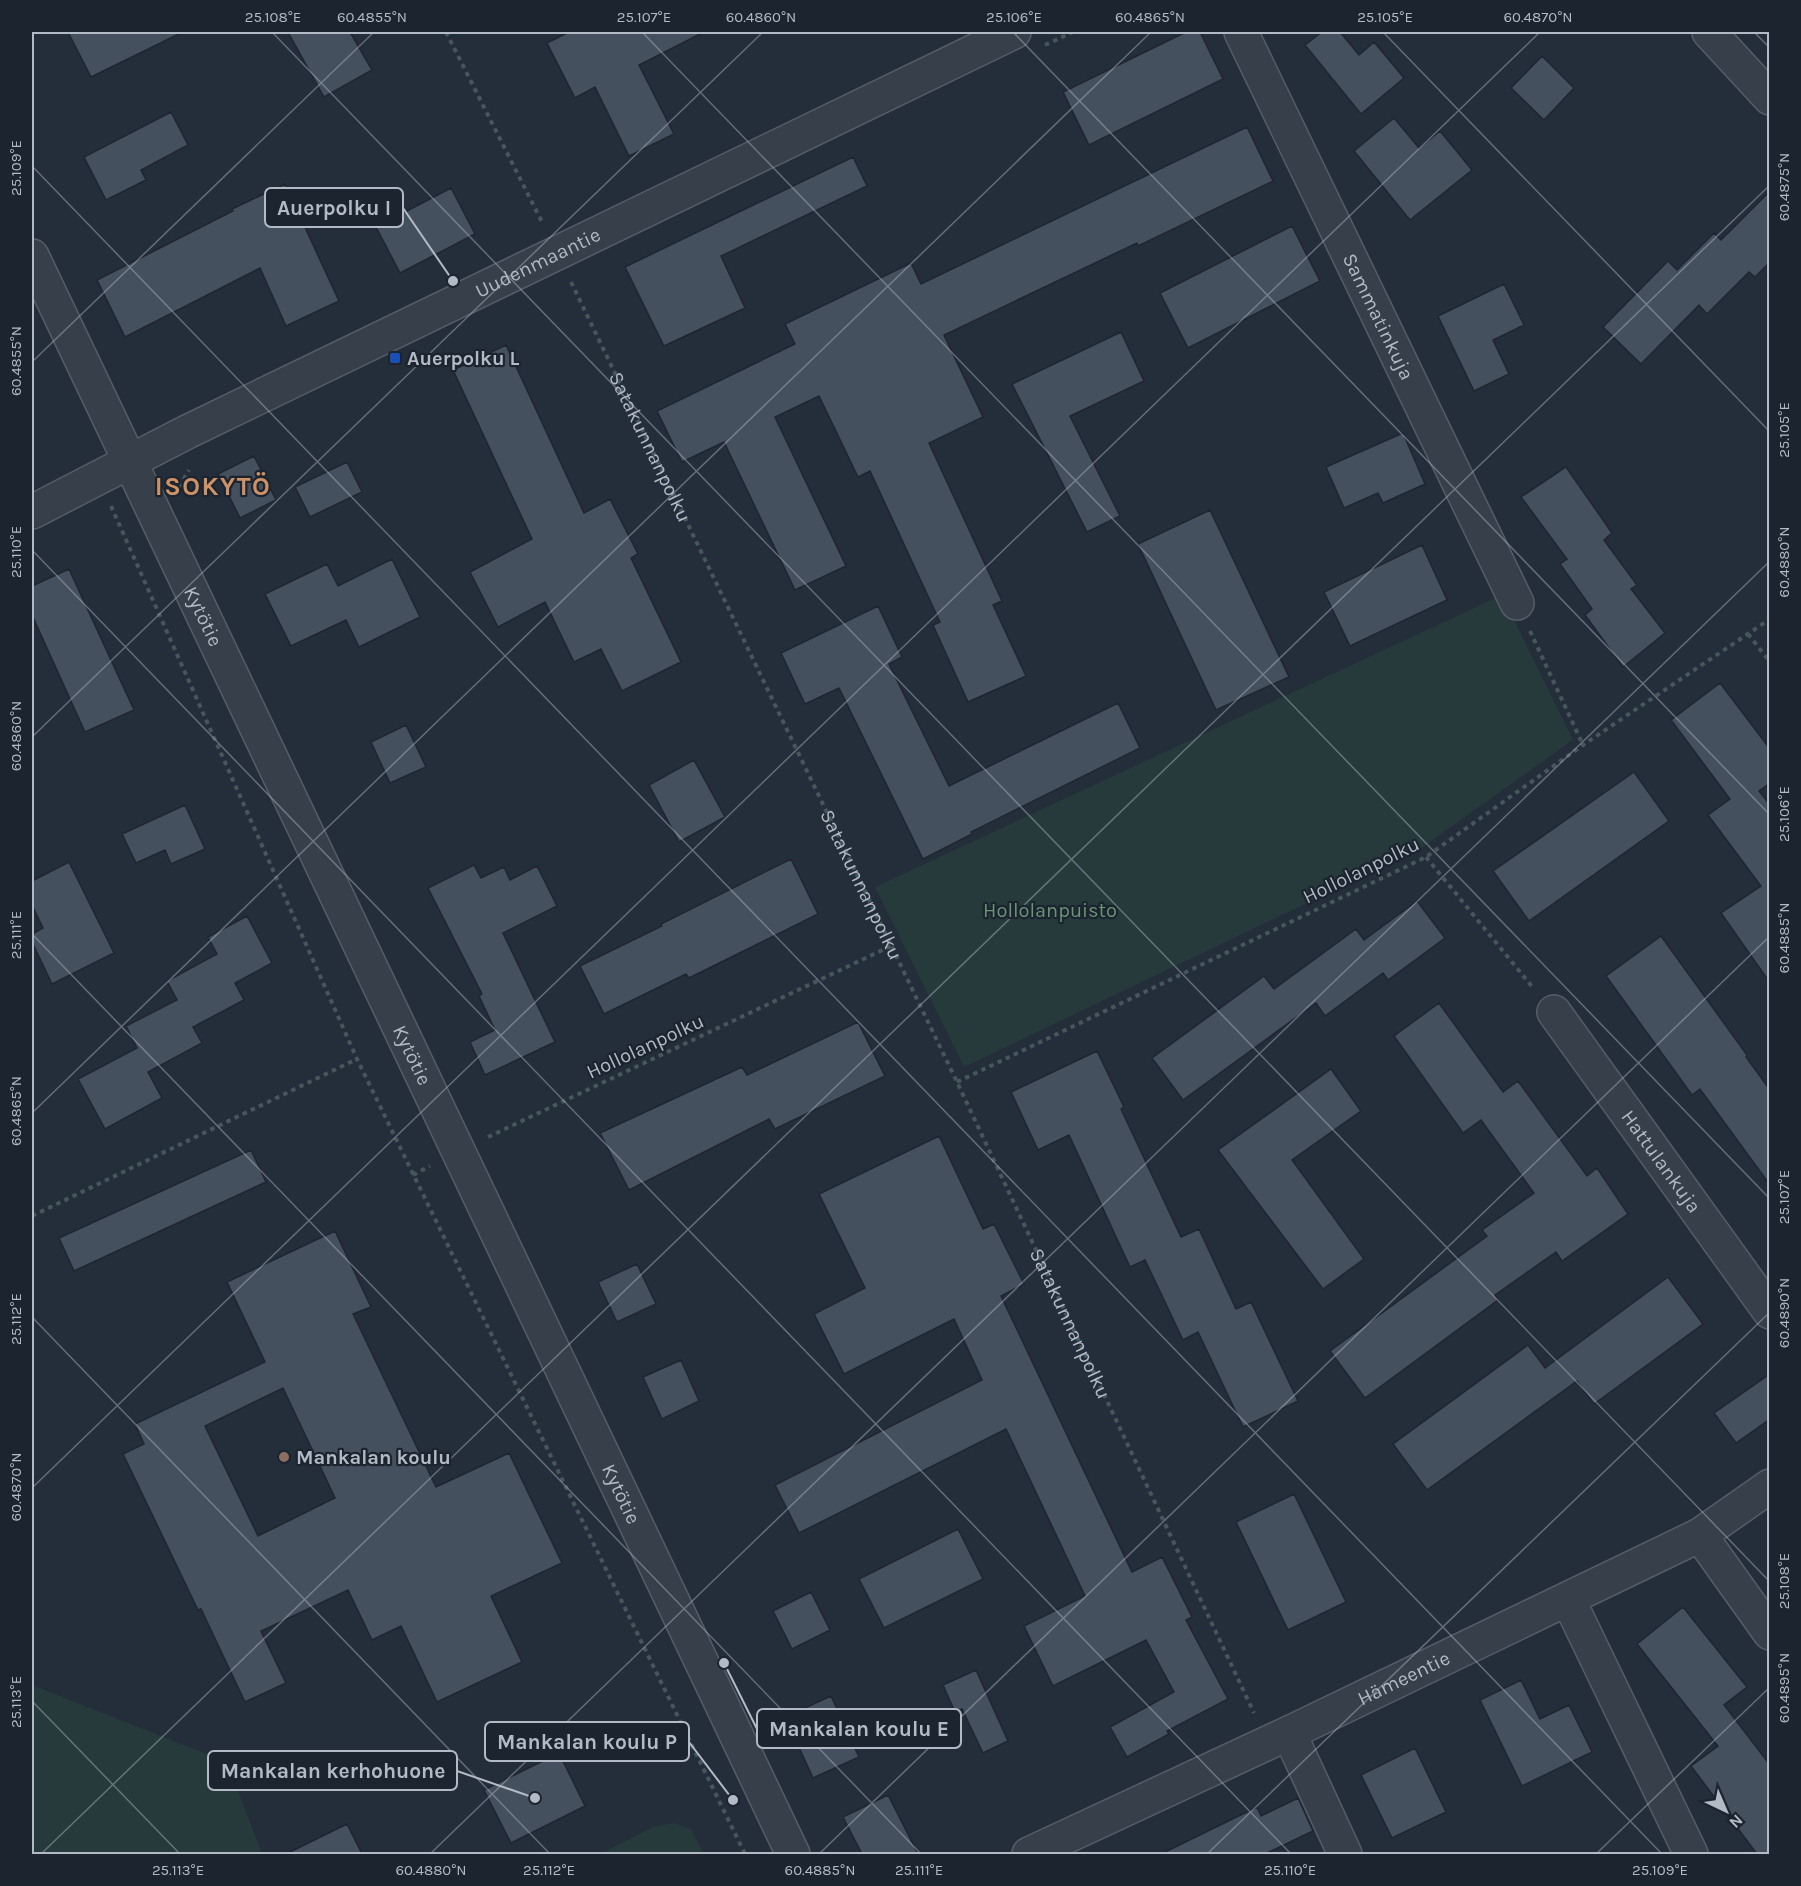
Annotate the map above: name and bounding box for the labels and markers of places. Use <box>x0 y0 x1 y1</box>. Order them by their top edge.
callout: Auerpolku I <box>265 188 403 227</box>
place label: Auerpolku L <box>407 347 520 370</box>
marker: Auerpolku L <box>388 351 402 365</box>
place label: Mankalan koulu <box>296 1446 451 1469</box>
marker: Mankalan koulu <box>277 1450 291 1464</box>
callout: Mankalan koulu E <box>757 1709 961 1748</box>
callout: Mankalan koulu P <box>485 1722 689 1761</box>
callout: Mankalan kerhohuone <box>208 1751 457 1790</box>

